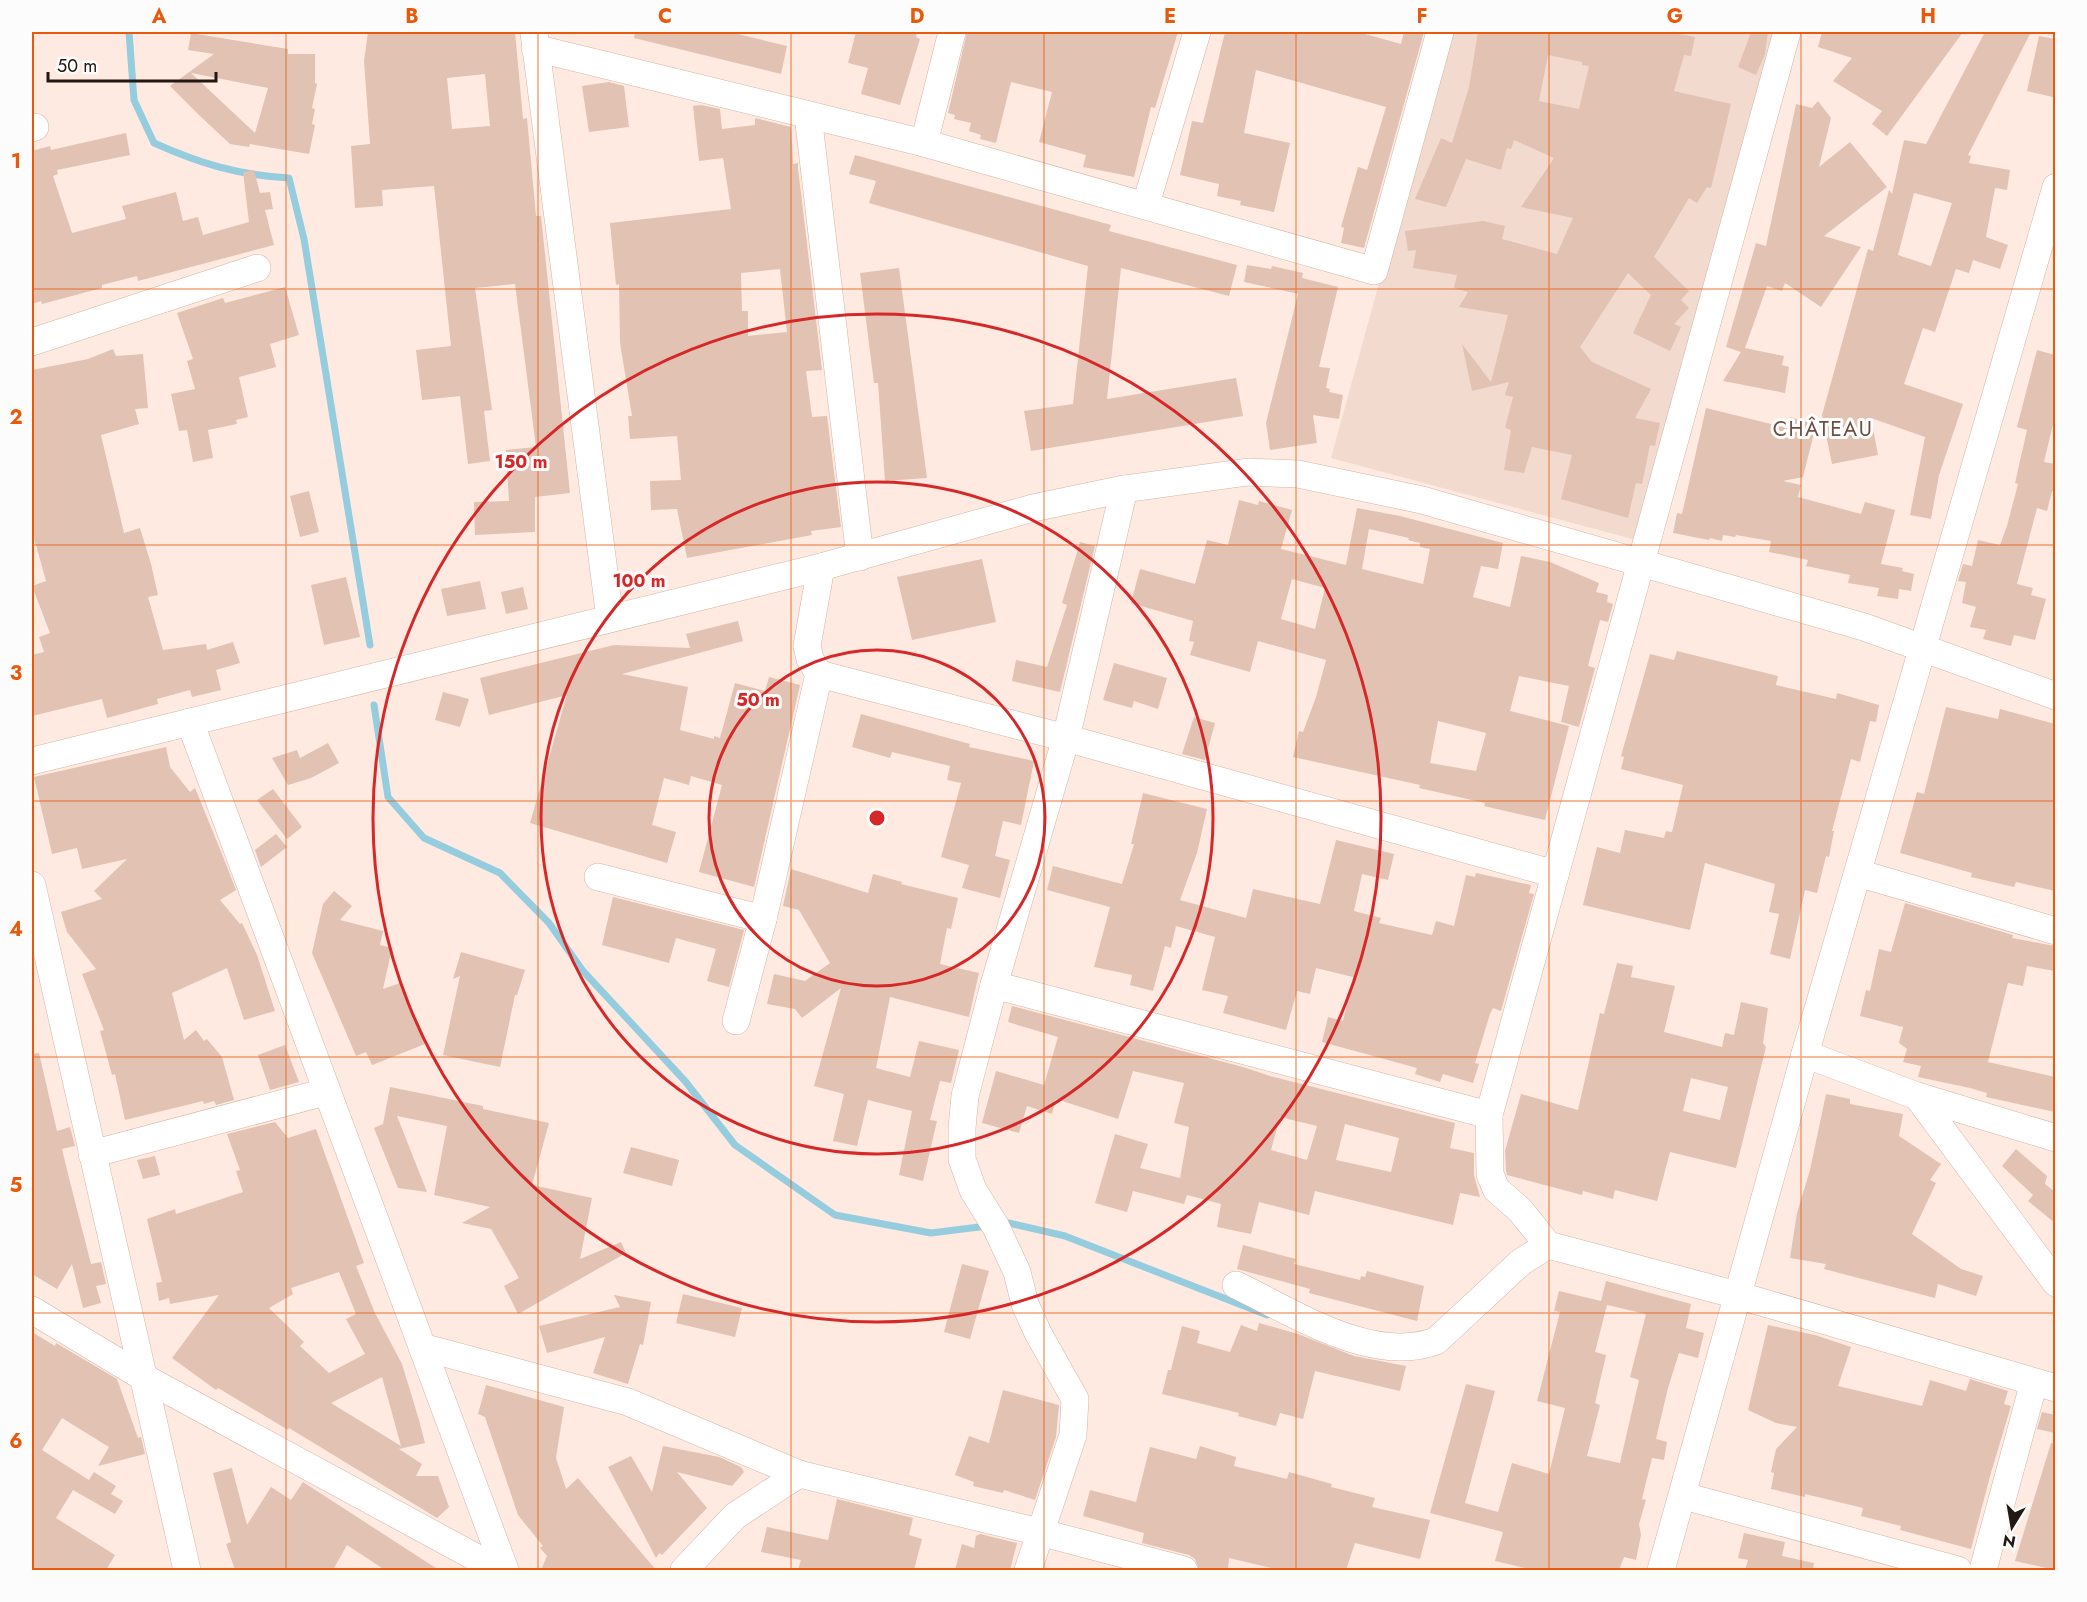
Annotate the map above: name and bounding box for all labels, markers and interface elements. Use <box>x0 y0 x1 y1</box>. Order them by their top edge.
text: A <box>151 2 167 31</box>
text: B <box>405 2 419 31</box>
text: C <box>658 2 672 31</box>
text: D <box>910 2 924 31</box>
text: E <box>1164 2 1176 31</box>
text: F <box>1416 2 1428 31</box>
text: G <box>1667 2 1683 31</box>
text: H <box>1920 2 1936 31</box>
scale bar <box>48 45 216 83</box>
text: 50 m <box>57 53 97 79</box>
text: 1 <box>11 147 21 176</box>
text: 2 <box>9 403 23 432</box>
district label: CHÂTEAU <box>1773 414 1873 444</box>
text: 150 m <box>495 449 547 475</box>
text: 100 m <box>612 568 666 594</box>
text: 3 <box>10 659 22 688</box>
text: 50 m <box>736 687 780 713</box>
centre of rings <box>867 808 887 828</box>
text: 4 <box>9 915 23 944</box>
text: 5 <box>10 1171 23 1200</box>
text: 6 <box>9 1427 23 1456</box>
north arrow <box>1982 1497 2042 1557</box>
text: N <box>2001 1529 2018 1554</box>

